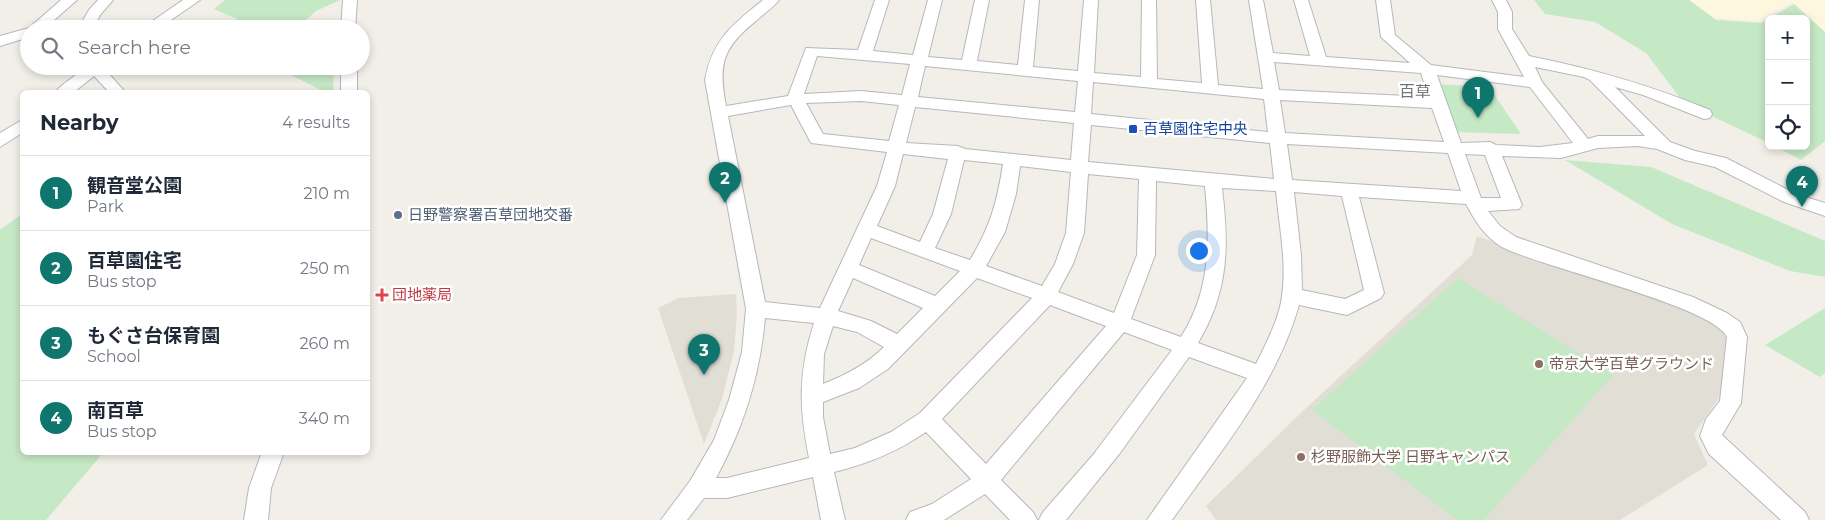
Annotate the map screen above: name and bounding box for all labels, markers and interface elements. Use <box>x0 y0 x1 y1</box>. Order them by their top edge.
map controls <box>1765 15 1810 150</box>
button: + <box>1765 15 1810 60</box>
search box <box>20 20 370 75</box>
icon: search <box>38 34 66 62</box>
text: Search here <box>78 36 191 59</box>
button: − <box>1765 60 1810 105</box>
pin: 1 <box>1462 77 1494 118</box>
district label: 百草 <box>1399 82 1431 101</box>
button: locate <box>1765 105 1810 150</box>
text: Nearby <box>40 110 119 135</box>
text: 4 results <box>282 113 350 132</box>
place label: 百草園住宅中央 <box>1143 119 1248 138</box>
marker: 百草園住宅中央 <box>1127 123 1139 135</box>
pin: 2 <box>709 162 741 203</box>
pin: 4 <box>1786 166 1818 207</box>
text: 観音堂公園 <box>87 174 182 197</box>
text: 1 <box>53 184 59 203</box>
text: 210 m <box>303 184 350 203</box>
text: Park <box>87 197 124 216</box>
place label: 日野警察署百草団地交番 <box>408 205 573 224</box>
marker: 日野警察署百草団地交番 <box>392 209 404 221</box>
your location <box>1186 238 1212 264</box>
text: 百草園住宅 <box>87 249 182 272</box>
text: 2 <box>51 259 61 278</box>
text: 250 m <box>300 259 350 278</box>
text: Bus stop <box>87 272 157 291</box>
place label: 団地薬局 <box>392 285 452 304</box>
marker: 団地薬局 <box>376 289 388 301</box>
text: もぐさ台保育園 <box>87 324 220 347</box>
text: 3 <box>51 334 61 353</box>
text: 260 m <box>299 334 350 353</box>
pin: 3 <box>688 334 720 375</box>
text: School <box>87 347 141 366</box>
place label: 帝京大学百草グラウンド <box>1549 354 1714 373</box>
marker: 帝京大学百草グラウンド <box>1533 358 1545 370</box>
text: 南百草 <box>87 399 144 422</box>
text: 4 <box>50 409 62 428</box>
text: 340 m <box>299 409 350 428</box>
text: Bus stop <box>87 422 157 441</box>
place label: 杉野服飾大学 日野キャンパス <box>1311 447 1510 466</box>
marker: 杉野服飾大学 日野キャンパス <box>1295 451 1307 463</box>

